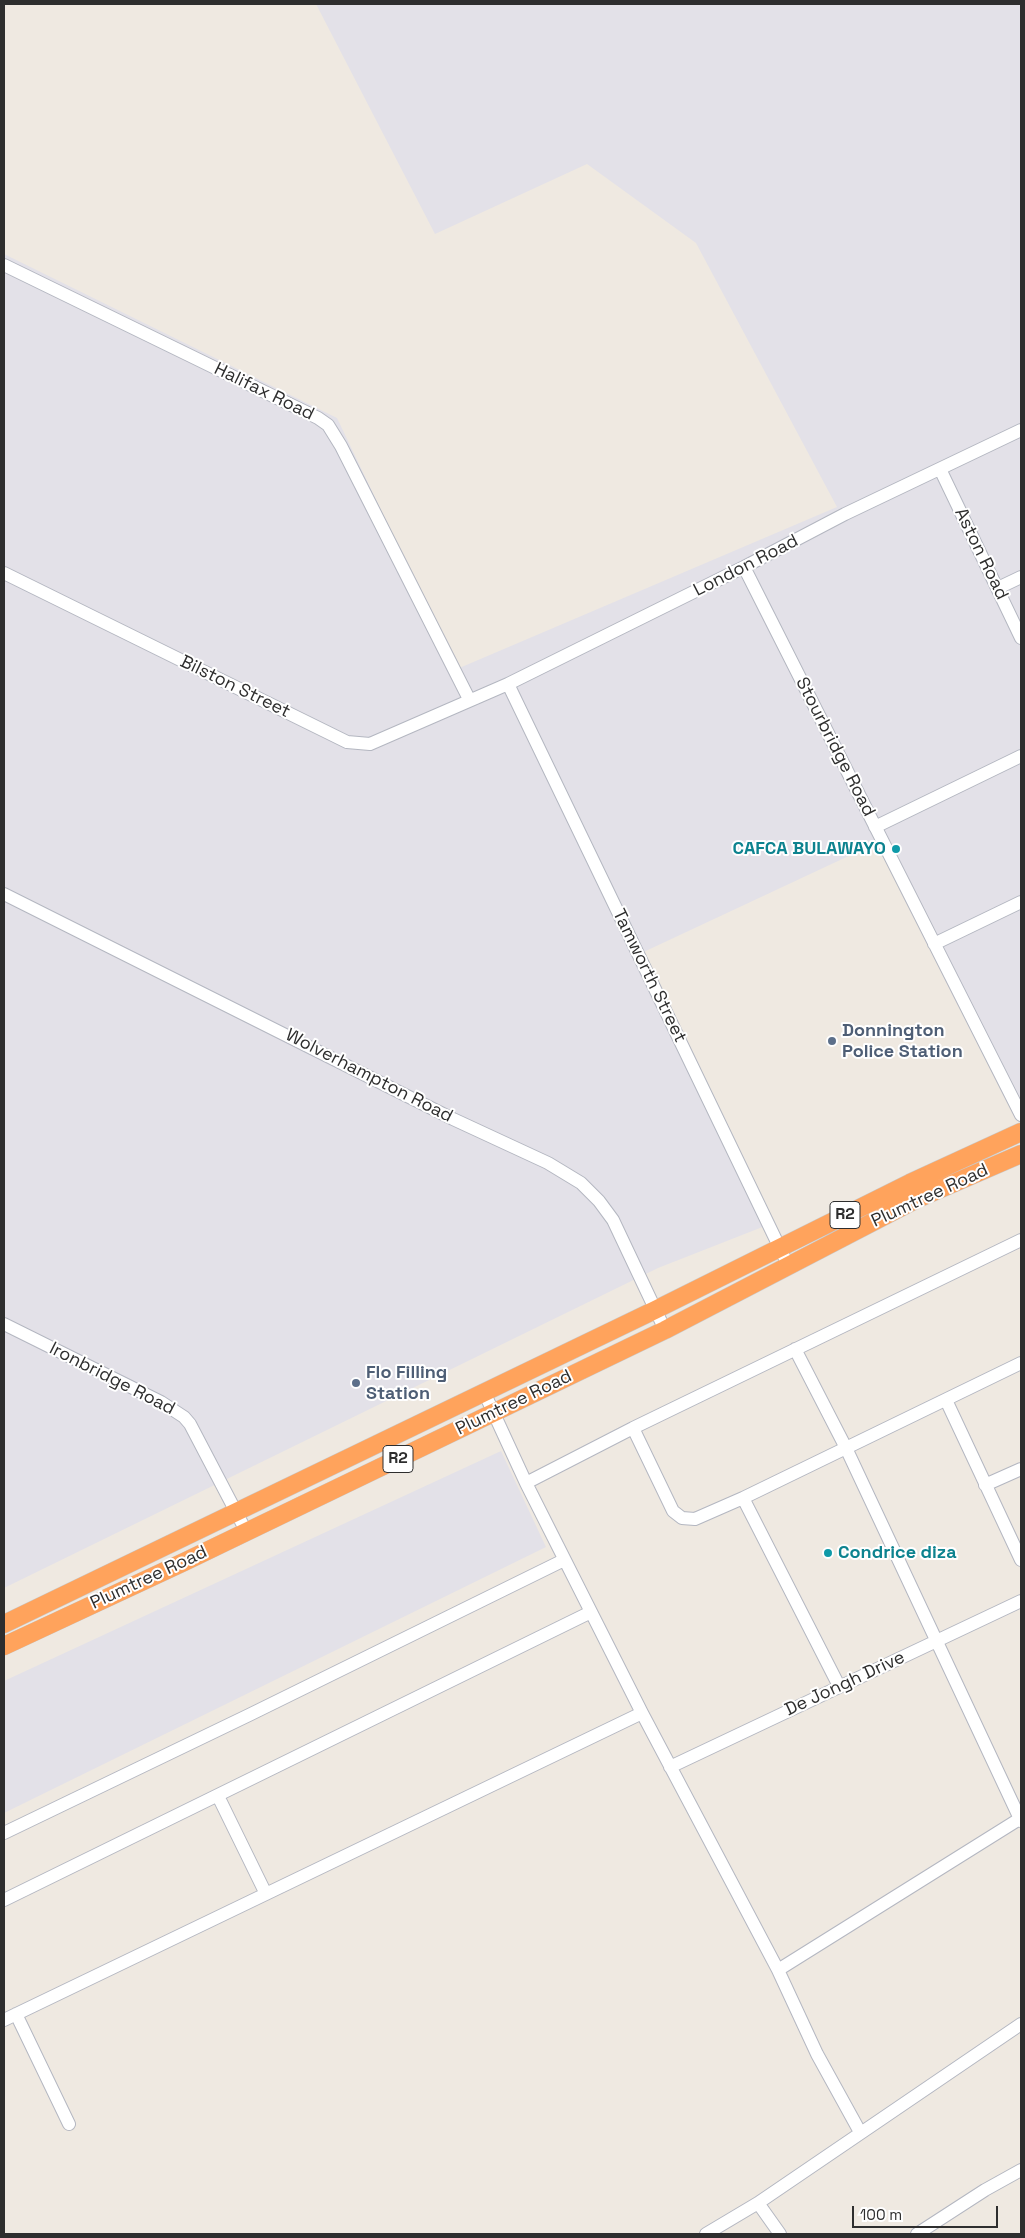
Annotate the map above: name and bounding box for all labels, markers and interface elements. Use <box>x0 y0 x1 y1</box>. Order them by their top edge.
street label: Halifax Road <box>210 358 318 426</box>
street label: Aston Road <box>949 505 1013 603</box>
street label: London Road <box>690 530 802 602</box>
street label: Bilston Street <box>176 651 294 723</box>
street label: Stourbridge Road <box>791 674 879 820</box>
place label: CAFCA BULAWAYO <box>732 838 886 860</box>
marker: CAFCA BULAWAYO <box>890 843 902 855</box>
street label: Tamworth Street <box>607 906 691 1046</box>
place label: Donnington Police Station <box>842 1020 963 1062</box>
street label: Wolverhampton Road <box>282 1024 456 1128</box>
marker: Donnington Police Station <box>826 1035 838 1047</box>
street label: Plumtree Road <box>868 1160 992 1232</box>
road number: R2 <box>830 1202 860 1228</box>
street label: Ironbridge Road <box>45 1338 179 1420</box>
place label: Flo Filling Station <box>366 1362 447 1405</box>
street label: Plumtree Road <box>452 1366 576 1440</box>
marker: Flo Filling Station <box>350 1377 362 1389</box>
road number: R2 <box>383 1446 413 1472</box>
street label: Plumtree Road <box>87 1542 211 1614</box>
place label: Condrice diza <box>838 1542 957 1564</box>
marker: Condrice diza <box>822 1547 834 1559</box>
street label: De Jongh Drive <box>782 1647 908 1721</box>
scale bar <box>855 2196 1001 2228</box>
text: 100 m <box>860 2205 902 2224</box>

